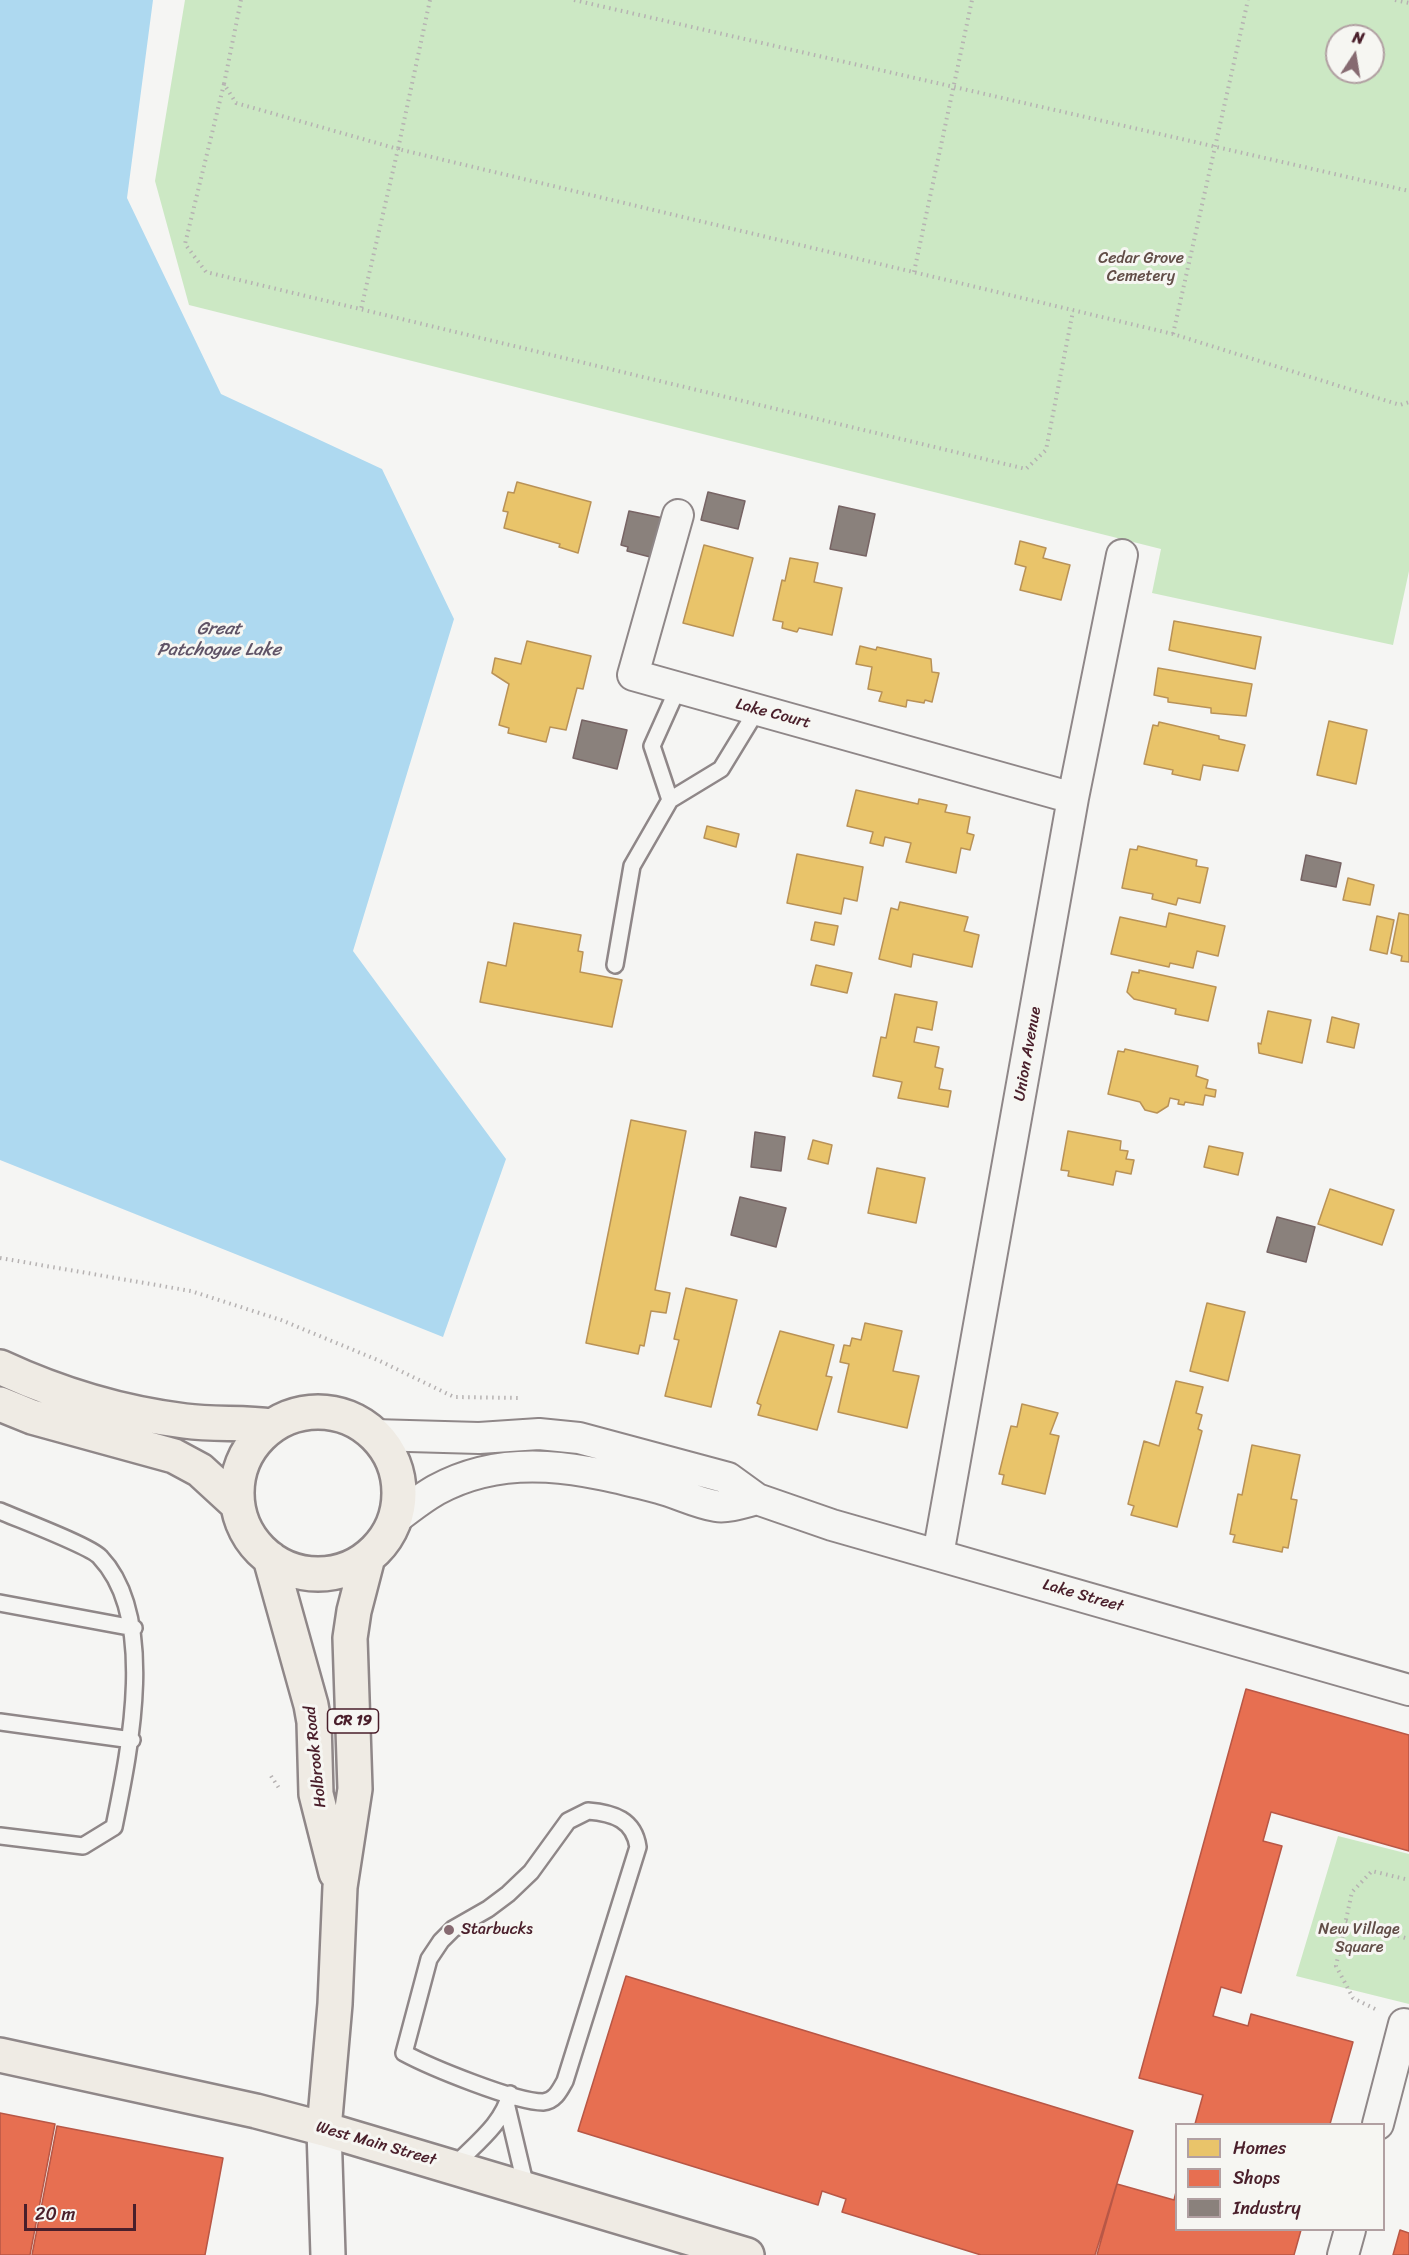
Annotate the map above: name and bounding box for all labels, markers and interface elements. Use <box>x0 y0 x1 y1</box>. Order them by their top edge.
text: N <box>1350 23 1367 53</box>
north arrow <box>1325 24 1385 84</box>
park label: Cedar Grove Cemetery <box>1098 249 1184 287</box>
water label: Great Patchogue Lake <box>157 618 281 660</box>
street label: Lake Court <box>734 695 812 733</box>
street label: Union Avenue <box>1010 1005 1046 1103</box>
street label: Lake Street <box>1041 1575 1125 1617</box>
street label: Holbrook Road <box>301 1705 331 1809</box>
road number: CR 19 <box>328 1709 378 1733</box>
place label: Starbucks <box>461 1920 533 1940</box>
park label: New Village Square <box>1318 1920 1400 1958</box>
marker: Starbucks <box>442 1923 456 1937</box>
street label: West Main Street <box>314 2118 438 2170</box>
legend <box>1175 2123 1385 2231</box>
text: Homes <box>1233 2132 1286 2164</box>
text: Shops <box>1233 2162 1280 2194</box>
scale bar <box>27 2192 140 2230</box>
text: Industry <box>1233 2192 1301 2224</box>
text: 20 m <box>35 2198 75 2230</box>

